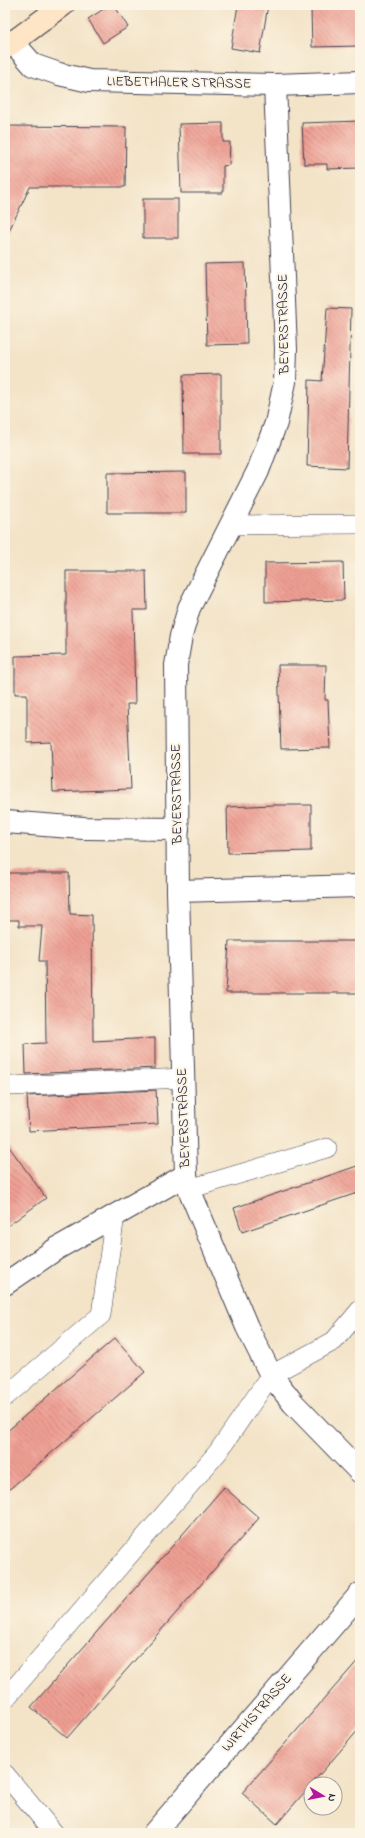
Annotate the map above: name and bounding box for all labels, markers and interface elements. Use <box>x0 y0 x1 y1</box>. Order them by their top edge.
street label: LIEBETHALER STRASSE <box>107 71 251 95</box>
street label: BEYERSTRASSE <box>273 274 295 375</box>
street label: BEYERSTRASSE <box>166 744 188 845</box>
street label: BEYERSTRASSE <box>172 1067 196 1170</box>
street label: WIRTHSTRASSE <box>217 1669 297 1757</box>
north arrow <box>303 1776 343 1816</box>
text: N <box>323 1793 340 1803</box>

